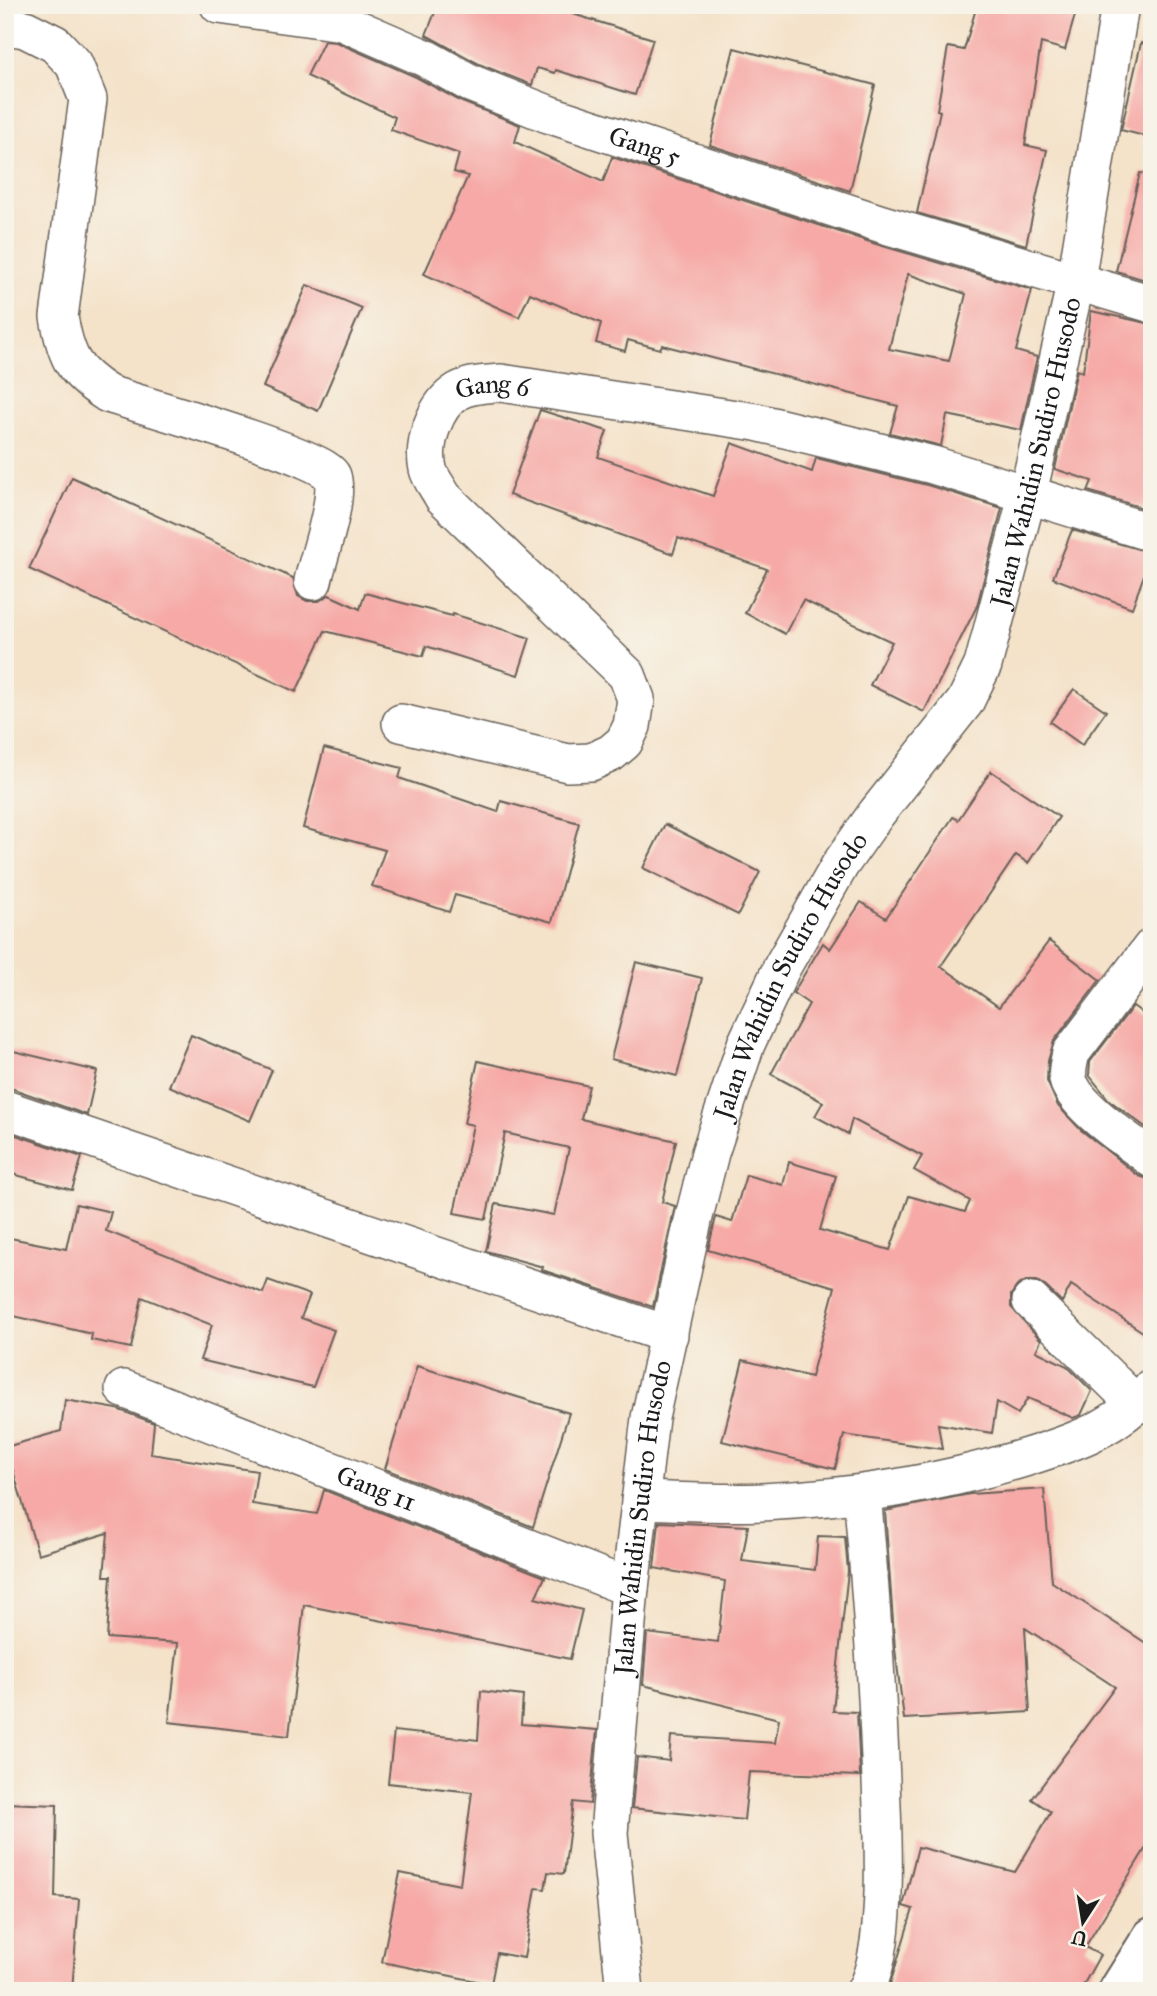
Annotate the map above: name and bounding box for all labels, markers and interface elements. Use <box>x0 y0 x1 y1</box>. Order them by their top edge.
street label: Gang 5 <box>605 119 685 173</box>
street label: Jalan Wahidin Sudiro Husodo <box>982 294 1088 613</box>
street label: Gang 6 <box>451 367 533 406</box>
street label: Jalan Wahidin Sudiro Husodo <box>705 826 874 1126</box>
street label: Jalan Wahidin Sudiro Husodo <box>606 1357 678 1679</box>
street label: Gang 11 <box>332 1458 420 1518</box>
north arrow <box>1048 1888 1118 1958</box>
text: U <box>1069 1925 1089 1951</box>

